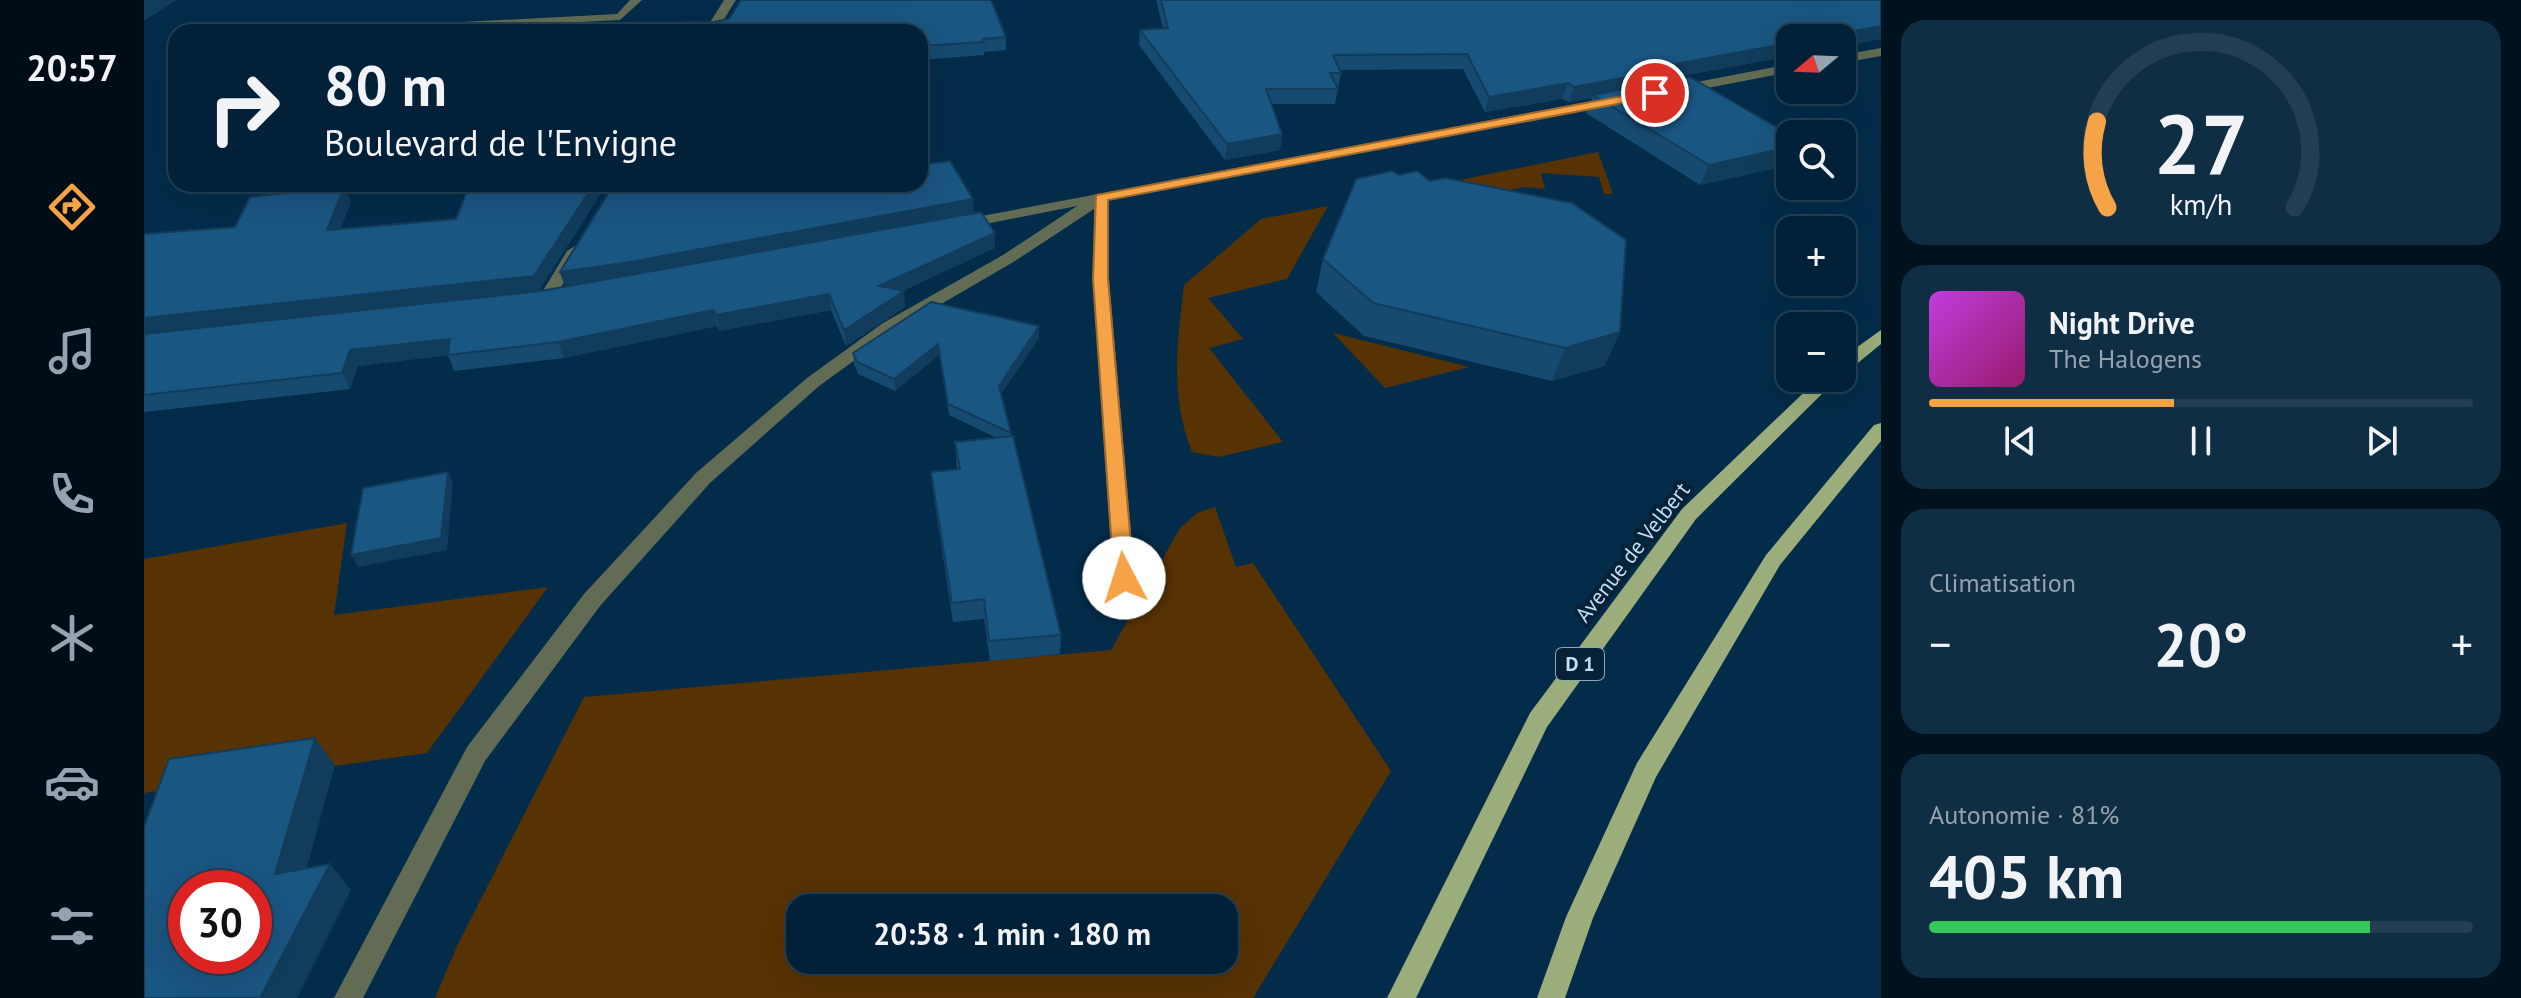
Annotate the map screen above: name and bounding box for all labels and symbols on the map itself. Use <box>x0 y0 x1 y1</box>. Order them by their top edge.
north arrow <box>1776 24 1856 104</box>
pin <box>1621 59 1689 127</box>
street label: Avenue de Velbert <box>1569 476 1696 628</box>
position arrow <box>1082 536 1166 620</box>
road number: D 1 <box>1556 648 1604 680</box>
speed limit sign: 30 <box>168 870 272 974</box>

